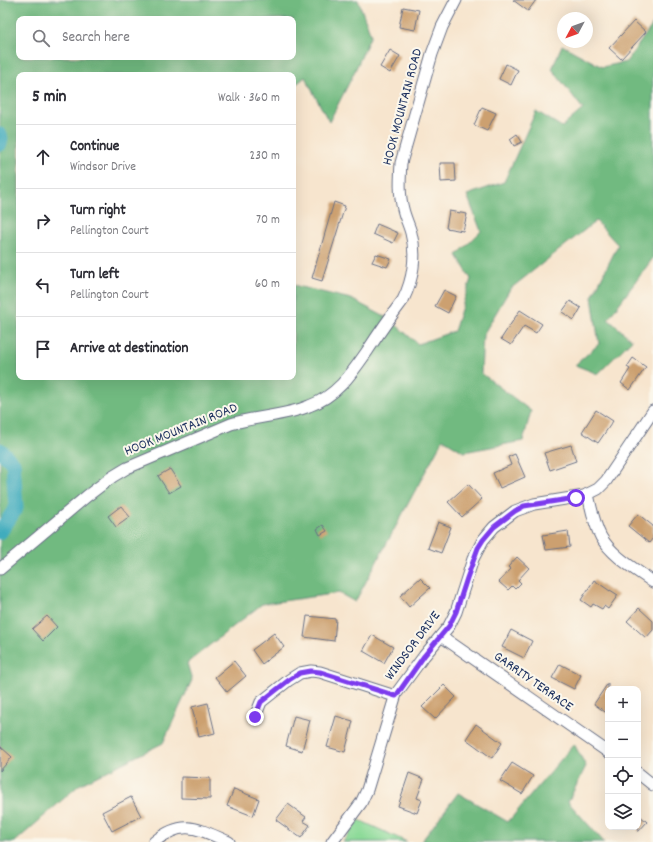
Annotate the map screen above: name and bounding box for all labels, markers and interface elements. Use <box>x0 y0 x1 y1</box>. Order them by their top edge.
north arrow <box>557 12 593 48</box>
search box <box>16 16 296 60</box>
icon: search <box>30 27 52 49</box>
text: Search here <box>62 27 130 49</box>
street label: HOOK MOUNTAIN ROAD <box>378 46 428 168</box>
text: 5 min <box>32 86 66 110</box>
text: Walk · 360 m <box>218 89 280 108</box>
text: Continue <box>70 136 119 158</box>
icon: ahead <box>32 146 54 168</box>
text: 230 m <box>250 147 280 166</box>
text: Windsor Drive <box>70 158 136 177</box>
text: Turn right <box>70 200 126 222</box>
icon: right <box>32 210 54 232</box>
text: 70 m <box>256 211 280 230</box>
text: Pellington Court <box>70 222 149 241</box>
text: Turn left <box>70 264 119 286</box>
icon: left <box>32 274 54 296</box>
text: 60 m <box>255 275 280 294</box>
text: Pellington Court <box>70 286 149 305</box>
icon: arrive <box>32 338 54 360</box>
text: Arrive at destination <box>70 338 188 360</box>
street label: HOOK MOUNTAIN ROAD <box>122 398 240 462</box>
route start <box>567 489 585 507</box>
street label: WINDSOR DRIVE <box>380 607 446 685</box>
street label: GARRITY TERRACE <box>489 647 577 717</box>
map controls <box>605 686 641 830</box>
button: + <box>605 686 641 722</box>
route end <box>246 708 264 726</box>
button: − <box>605 722 641 758</box>
button: locate <box>605 758 641 794</box>
button: layers <box>605 794 641 830</box>

